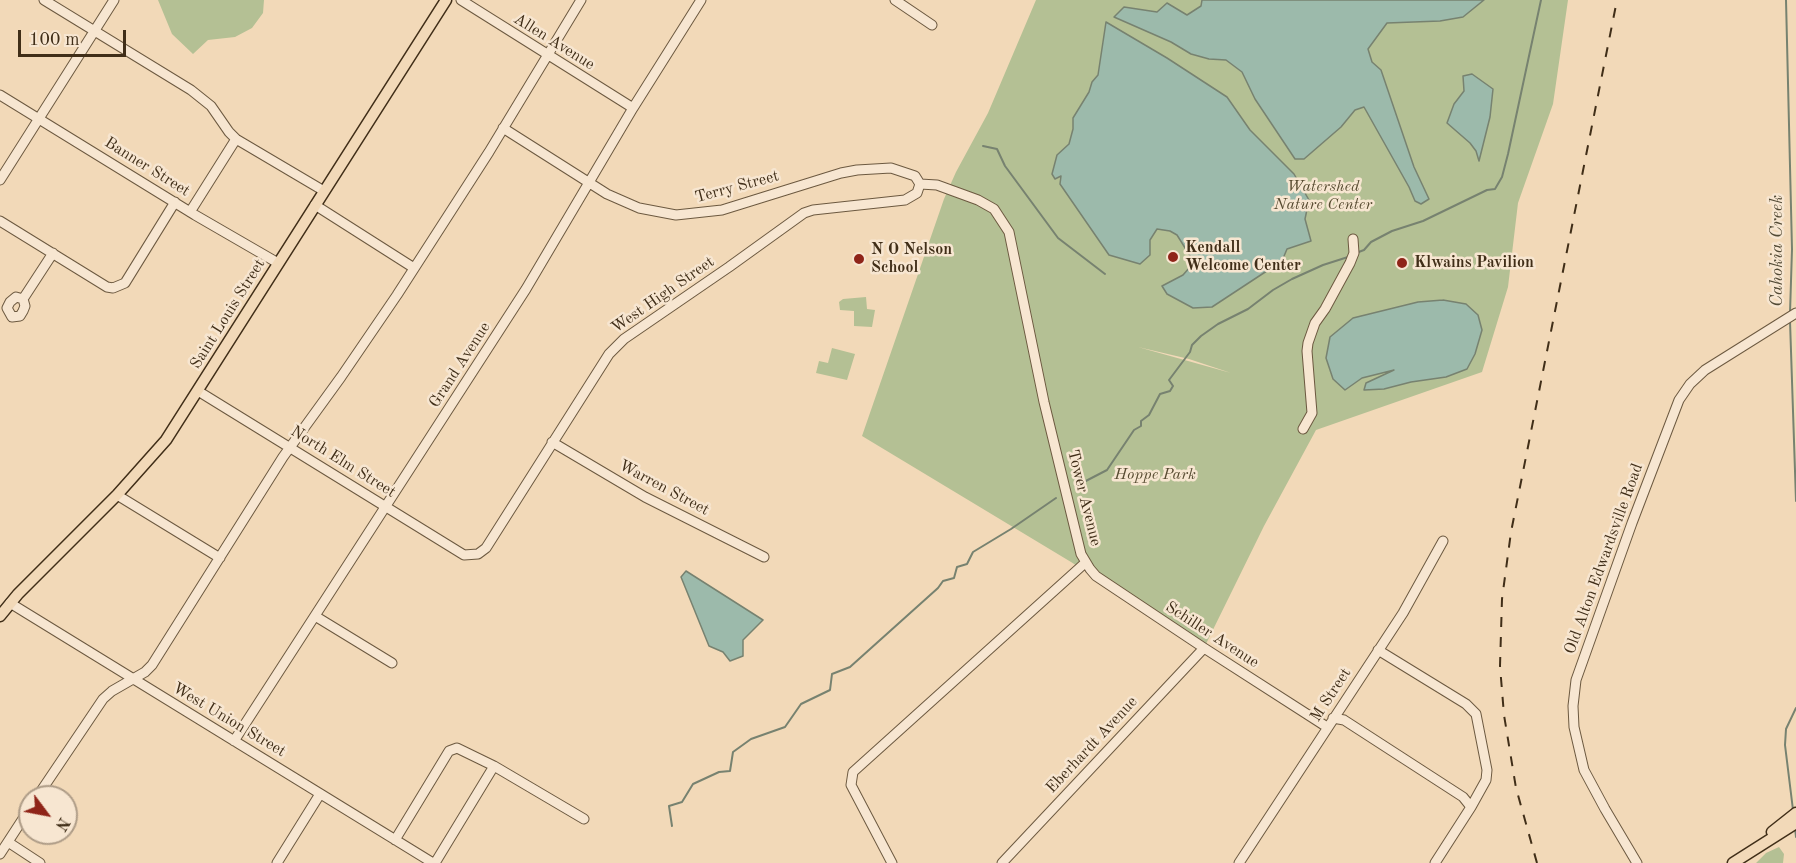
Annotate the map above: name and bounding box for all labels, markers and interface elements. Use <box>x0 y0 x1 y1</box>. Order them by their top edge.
street label: Allen Avenue <box>510 9 598 75</box>
scale bar <box>21 18 129 56</box>
text: 100 m <box>29 31 80 49</box>
street label: Banner Street <box>101 133 193 201</box>
street label: Terry Street <box>693 167 781 207</box>
park label: Watershed Nature Center <box>1274 177 1372 215</box>
water label: Cahokia Creek <box>1766 195 1788 307</box>
place label: Kendall Welcome Center <box>1185 238 1301 276</box>
place label: N O Nelson School <box>871 240 952 278</box>
marker: Kendall Welcome Center <box>1166 250 1180 264</box>
street label: West High Street <box>608 252 718 338</box>
marker: N O Nelson School <box>852 252 866 266</box>
place label: Klwains Pavilion <box>1414 253 1534 273</box>
street label: Saint Louis Street <box>186 255 270 373</box>
marker: Klwains Pavilion <box>1395 256 1409 270</box>
street label: Grand Avenue <box>425 319 495 411</box>
street label: North Elm Street <box>287 422 399 502</box>
street label: Tower Avenue <box>1063 448 1105 548</box>
street label: Warren Street <box>615 456 713 520</box>
street label: Old Alton Edwardsville Road <box>1561 461 1647 657</box>
park label: Hoppe Park <box>1114 465 1196 485</box>
street label: Schiller Avenue <box>1162 598 1262 672</box>
street label: M Street <box>1307 664 1355 726</box>
street label: West Union Street <box>169 679 289 761</box>
street label: Eberhardt Avenue <box>1042 693 1142 797</box>
north arrow <box>18 785 78 845</box>
text: N <box>52 814 72 833</box>

